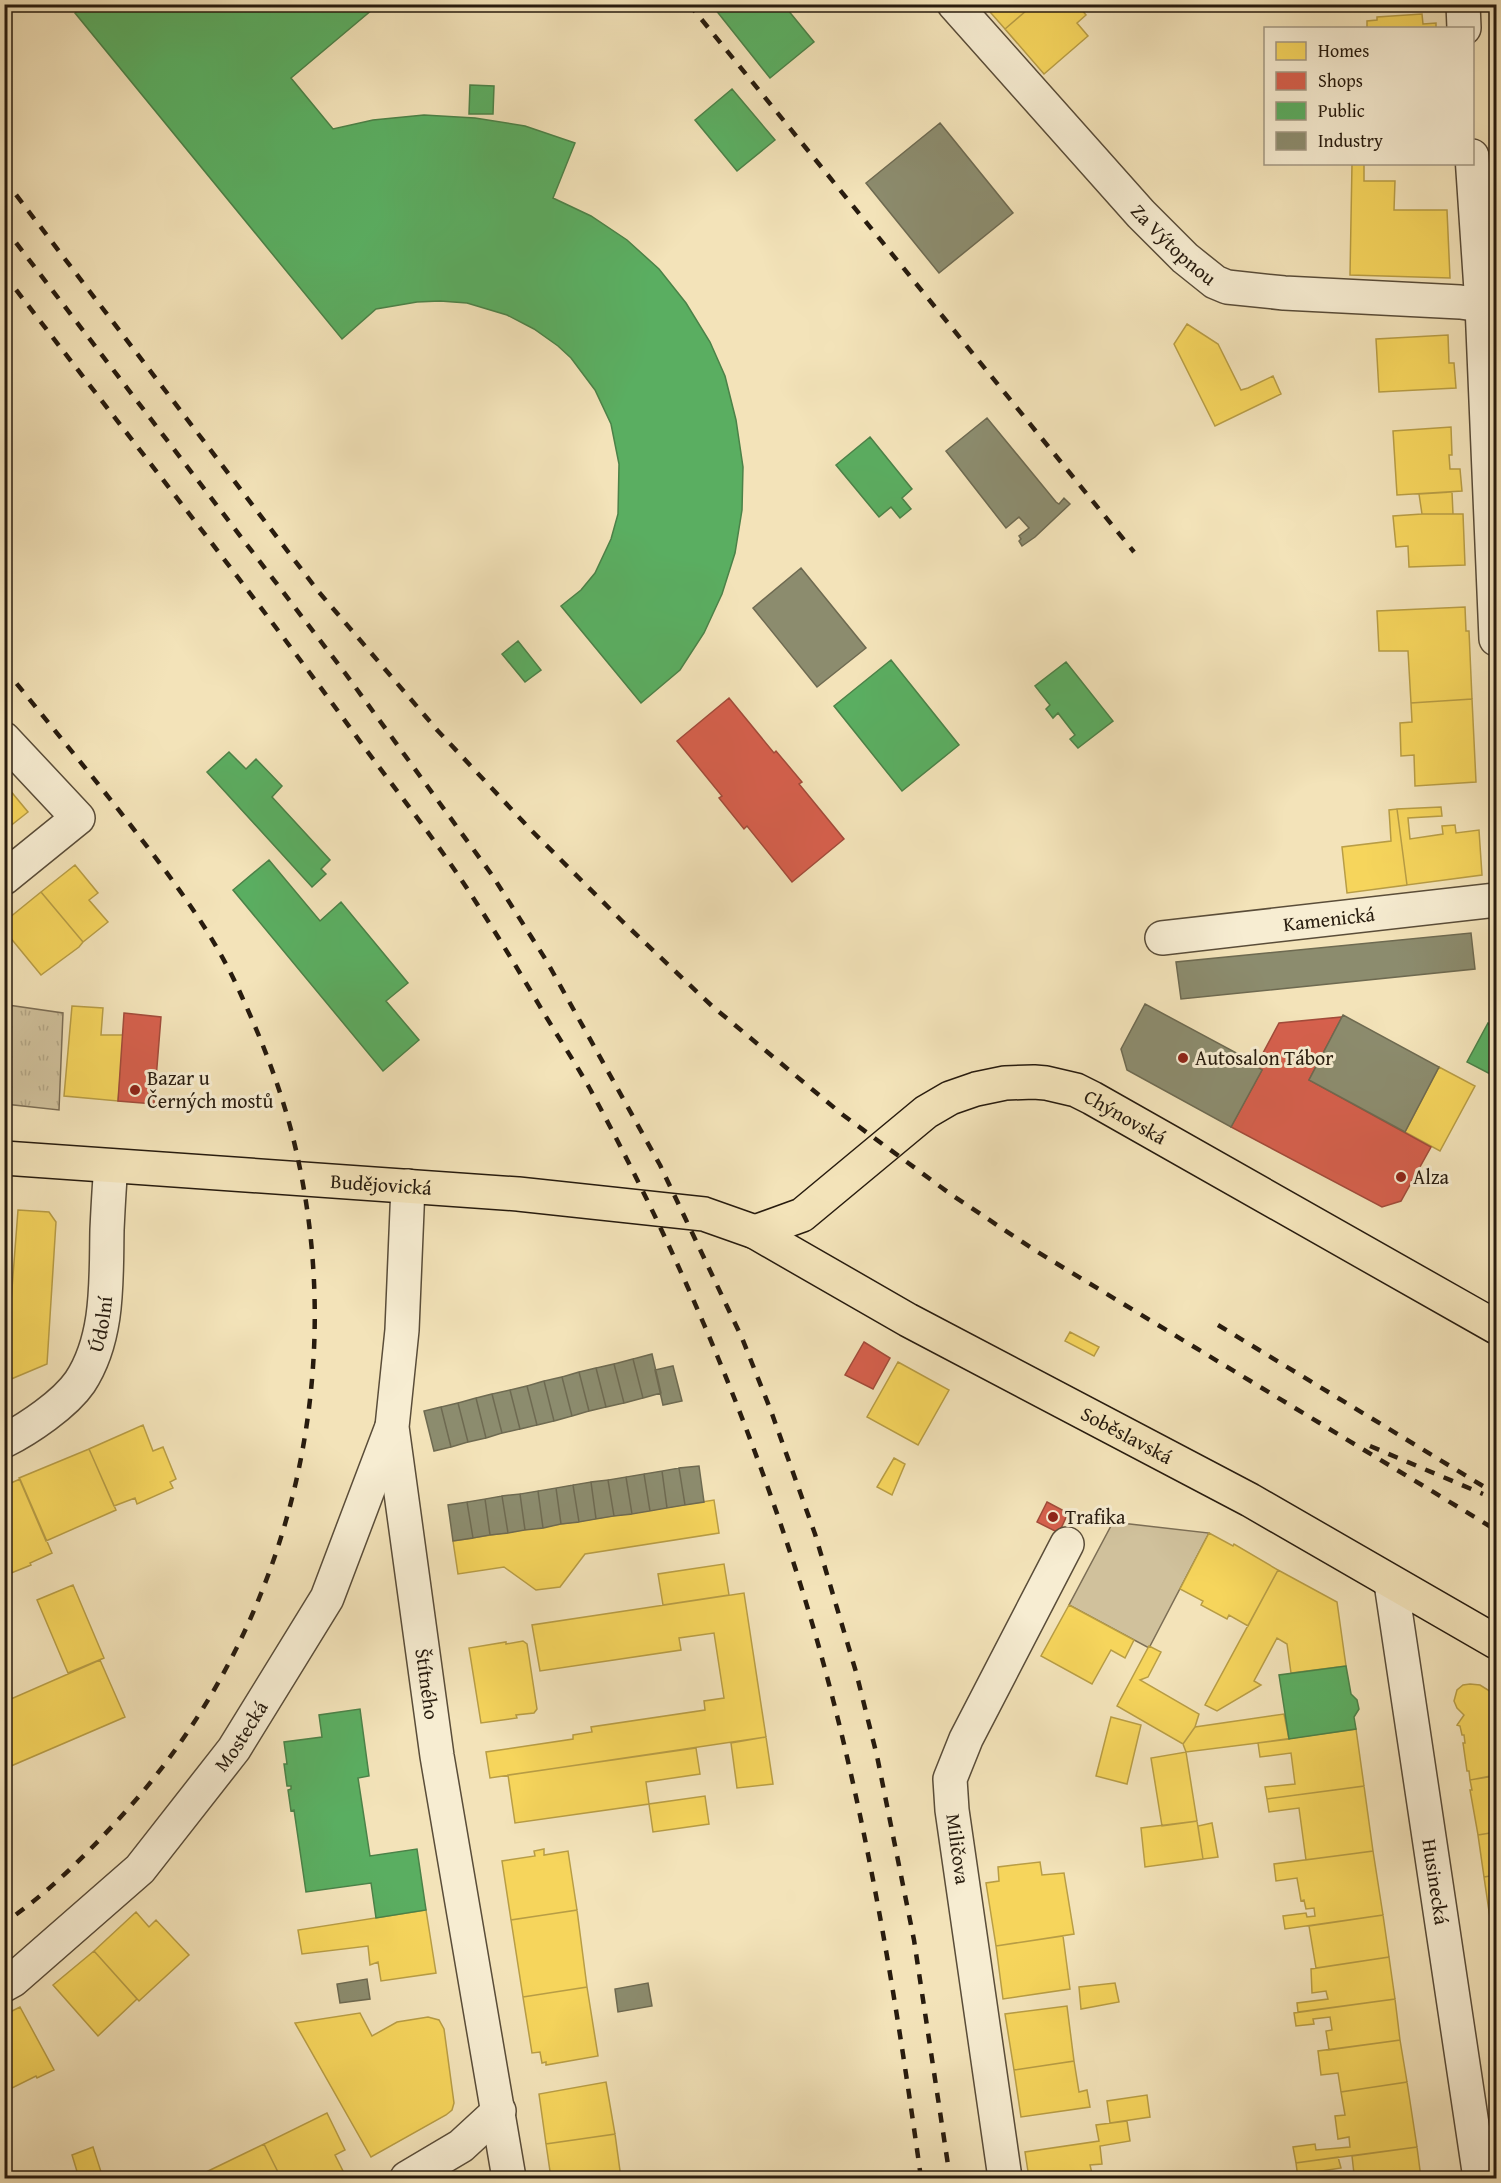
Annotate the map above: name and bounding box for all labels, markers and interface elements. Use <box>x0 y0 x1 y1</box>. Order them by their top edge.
legend <box>1264 27 1474 165</box>
text: Homes <box>1318 37 1369 64</box>
text: Shops <box>1318 67 1363 94</box>
text: Public <box>1318 97 1365 124</box>
text: Industry <box>1318 127 1383 154</box>
street label: Za Výtopnou <box>1124 197 1223 292</box>
street label: Kamenická <box>1281 899 1377 938</box>
place label: Autosalon Tábor <box>1195 1043 1334 1072</box>
marker: Autosalon Tábor <box>1176 1051 1190 1065</box>
place label: Bazar u Černých mostů <box>147 1063 273 1115</box>
street label: Chýnovská <box>1079 1081 1173 1152</box>
marker: Bazar u Černých mostů <box>128 1083 142 1097</box>
place label: Alza <box>1413 1162 1449 1191</box>
street label: Budějovická <box>330 1166 433 1202</box>
marker: Alza <box>1394 1170 1408 1184</box>
street label: Údolní <box>80 1295 119 1356</box>
street label: Soběslavská <box>1076 1399 1178 1471</box>
place label: Trafika <box>1065 1502 1126 1531</box>
marker: Trafika <box>1046 1510 1060 1524</box>
street label: Štítného <box>408 1646 447 1721</box>
street label: Mostecká <box>207 1695 275 1777</box>
street label: Miličova <box>939 1812 978 1887</box>
street label: Husinecká <box>1415 1837 1457 1927</box>

